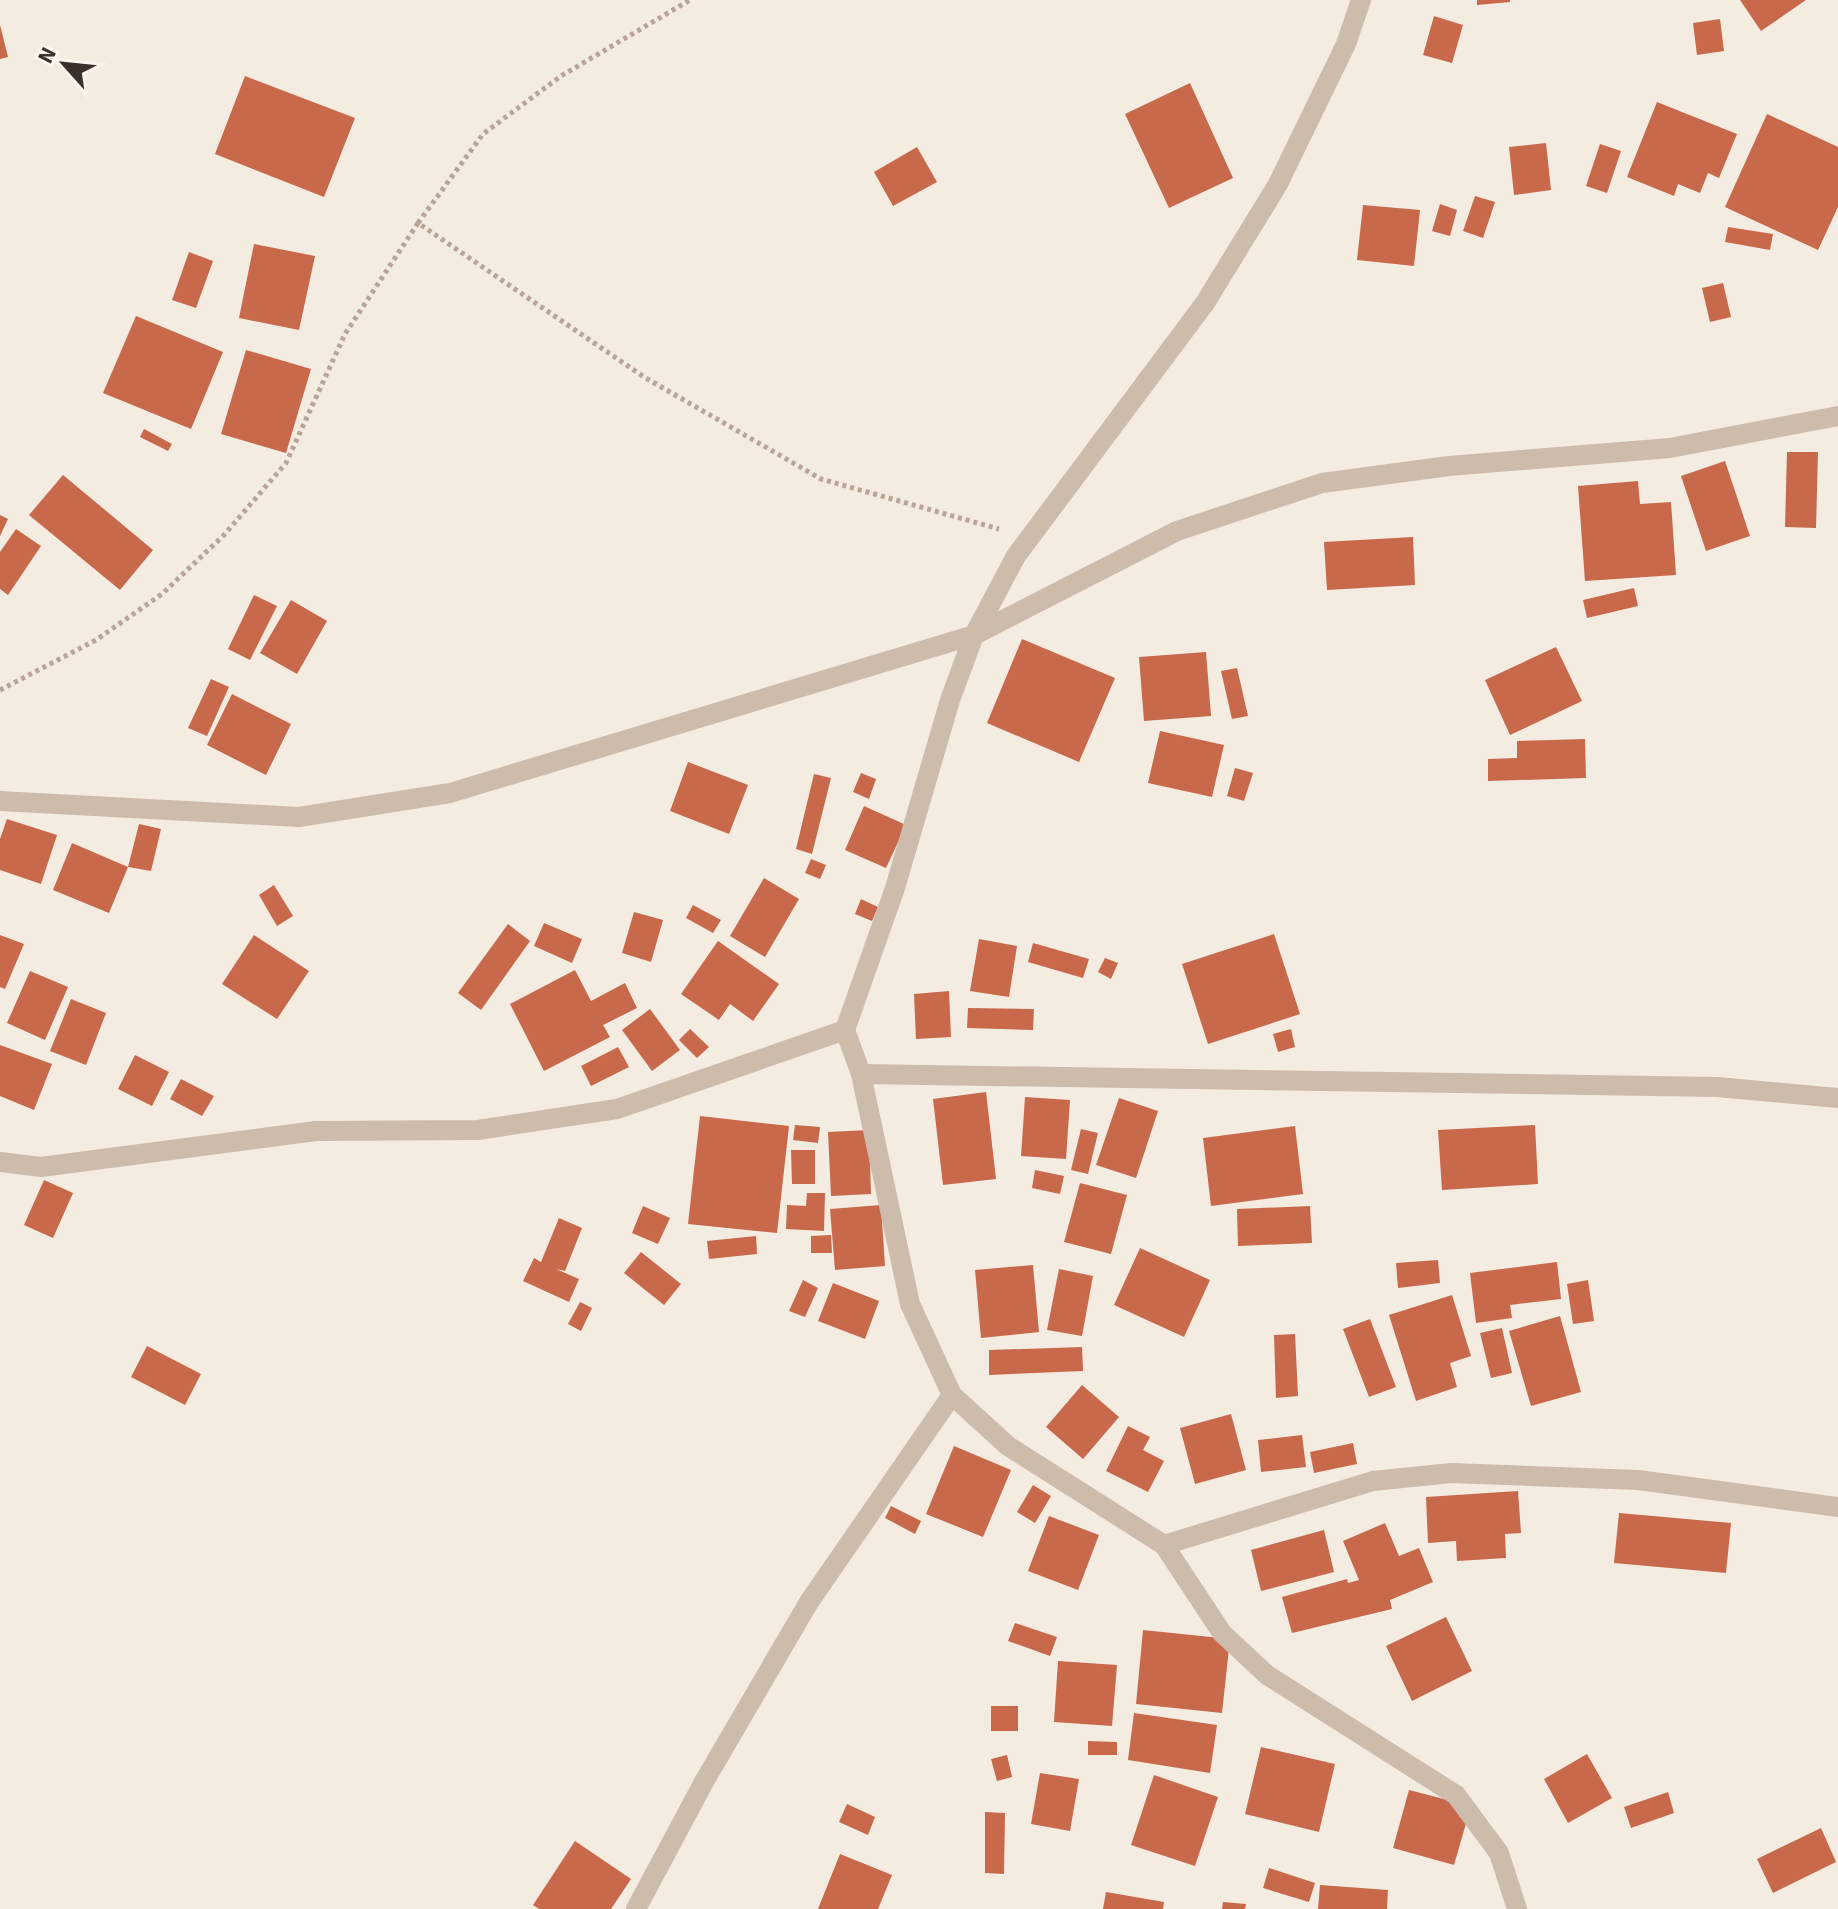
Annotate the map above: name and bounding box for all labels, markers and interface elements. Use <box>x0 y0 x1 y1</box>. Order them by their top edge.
north arrow <box>24 24 104 104</box>
text: N <box>29 42 65 69</box>

